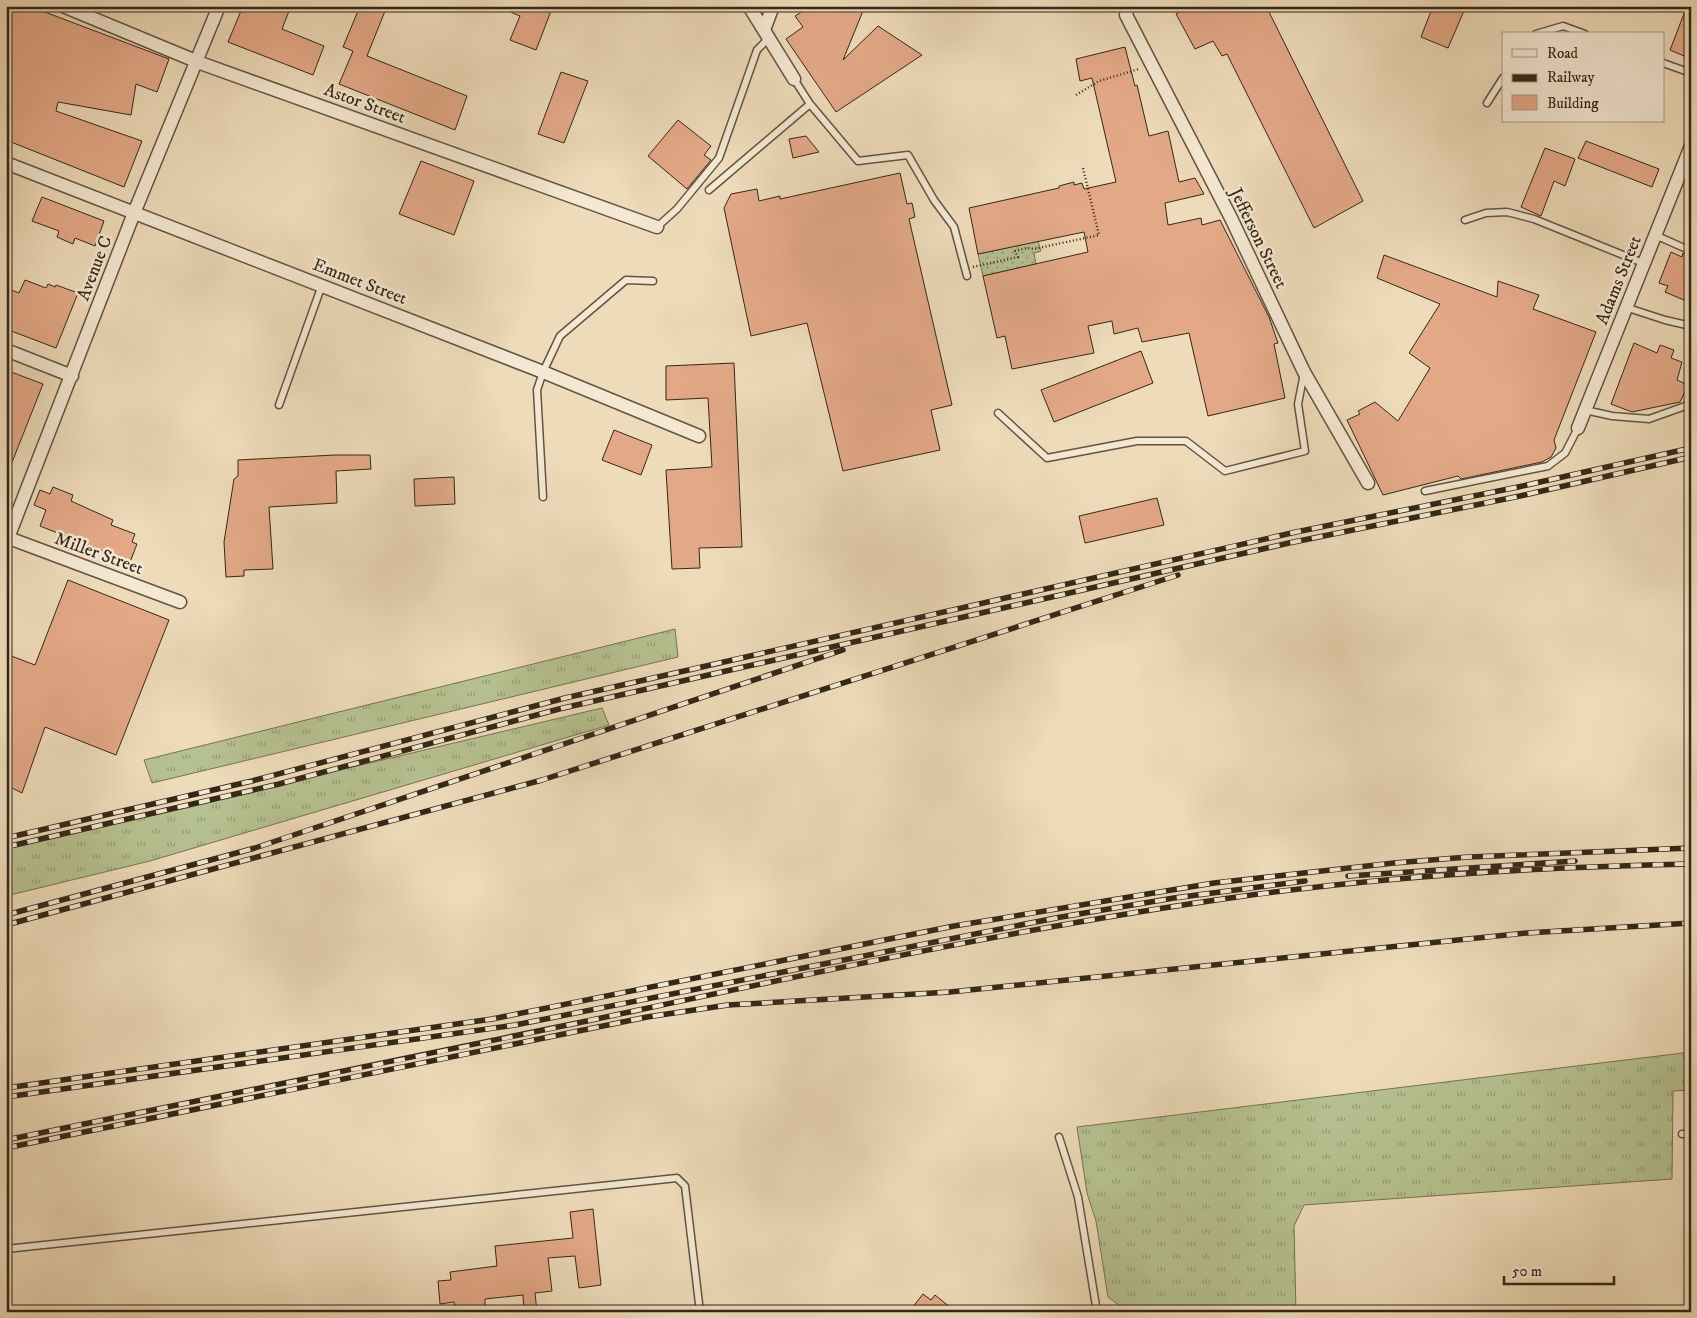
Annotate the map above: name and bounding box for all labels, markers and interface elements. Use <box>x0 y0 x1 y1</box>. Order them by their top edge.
legend <box>1502 32 1664 122</box>
text: Road <box>1547 44 1579 63</box>
text: Railway <box>1547 68 1595 87</box>
street label: Astor Street <box>321 79 409 129</box>
text: Building <box>1547 94 1599 113</box>
street label: Jefferson Street <box>1223 183 1292 292</box>
street label: Adams Street <box>1591 232 1647 328</box>
street label: Avenue C <box>73 233 117 304</box>
street label: Emmet Street <box>309 254 410 310</box>
street label: Miller Street <box>51 528 146 580</box>
scale bar <box>1504 1253 1614 1285</box>
text: 50 m <box>1512 1262 1542 1281</box>

